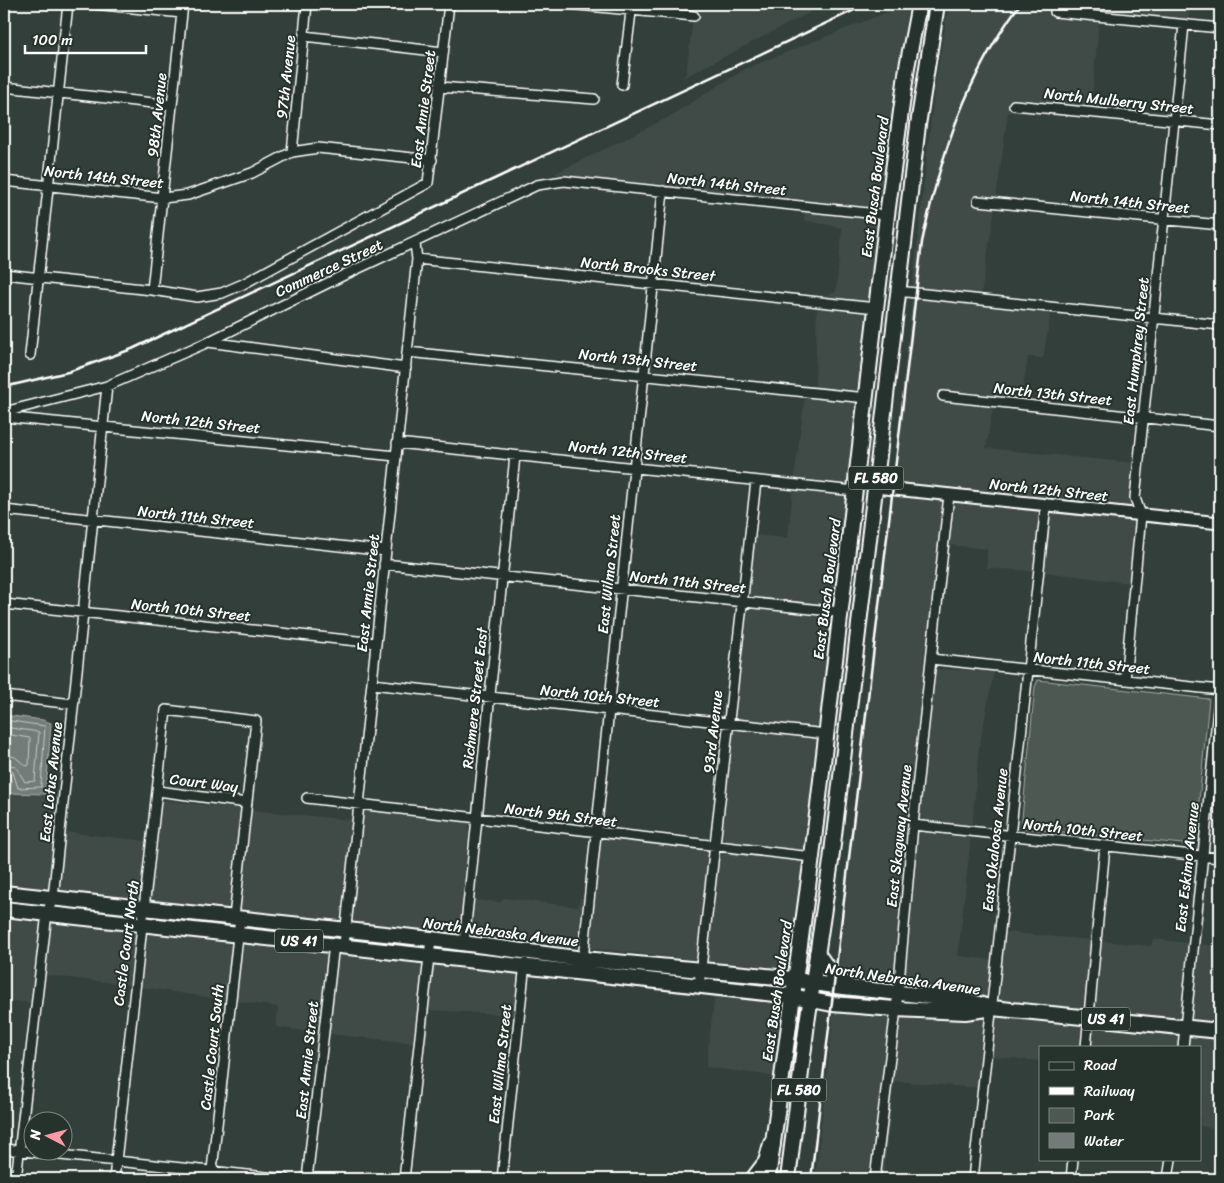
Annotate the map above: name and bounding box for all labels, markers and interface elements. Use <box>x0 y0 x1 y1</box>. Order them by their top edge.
scale bar <box>25 22 146 54</box>
text: 100 m <box>32 27 73 53</box>
street label: 97th Avenue <box>269 34 303 120</box>
street label: East Annie Street <box>403 48 443 169</box>
street label: 98th Avenue <box>140 72 174 158</box>
street label: North Mulberry Street <box>1043 80 1196 122</box>
street label: East Busch Boulevard <box>853 114 897 259</box>
street label: North 14th Street <box>43 158 166 196</box>
street label: North 14th Street <box>666 165 789 203</box>
street label: North 14th Street <box>1069 183 1192 221</box>
street label: Commerce Street <box>271 231 388 304</box>
street label: North Brooks Street <box>579 249 717 289</box>
street label: East Humphrey Street <box>1115 275 1157 426</box>
street label: North 13th Street <box>577 341 699 379</box>
street label: North 13th Street <box>992 375 1114 413</box>
street label: North 12th Street <box>140 403 262 441</box>
street label: North 12th Street <box>567 433 689 471</box>
road number: FL 580 <box>848 466 904 489</box>
street label: North 12th Street <box>988 471 1110 509</box>
street label: North 11th Street <box>136 498 256 536</box>
street label: East Wilma Street <box>590 512 628 635</box>
street label: East Busch Boulevard <box>805 516 849 661</box>
street label: East Annie Street <box>349 532 387 653</box>
street label: North 11th Street <box>628 563 748 601</box>
street label: North 10th Street <box>130 591 253 629</box>
street label: Richmere Street East <box>455 625 495 770</box>
street label: North 11th Street <box>1032 644 1152 682</box>
street label: North 10th Street <box>539 677 662 715</box>
street label: 93rd Avenue <box>696 689 730 775</box>
street label: East Lotus Avenue <box>32 721 70 843</box>
street label: East Skagway Avenue <box>879 764 919 908</box>
street label: Court Way <box>168 766 240 800</box>
street label: East Okaloosa Avenue <box>975 767 1015 913</box>
street label: North 9th Street <box>503 795 619 835</box>
street label: East Eskimo Avenue <box>1167 800 1207 933</box>
street label: North 10th Street <box>1022 811 1145 849</box>
street label: Castle Court North <box>105 879 147 1007</box>
street label: North Nebraska Avenue <box>422 910 581 954</box>
street label: East Busch Boulevard <box>754 918 800 1063</box>
road number: US 41 <box>275 929 323 952</box>
street label: North Nebraska Avenue <box>824 955 983 1003</box>
street label: Castle Court South <box>192 983 232 1111</box>
street label: East Annie Street <box>288 999 326 1120</box>
street label: East Wilma Street <box>481 1002 519 1125</box>
road number: US 41 <box>1082 1008 1130 1030</box>
legend <box>1039 1046 1202 1160</box>
text: Road <box>1084 1052 1117 1078</box>
road number: FL 580 <box>772 1078 826 1102</box>
text: Railway <box>1084 1078 1135 1104</box>
text: Park <box>1084 1102 1115 1128</box>
north arrow <box>22 1110 72 1160</box>
text: N <box>23 1128 49 1142</box>
text: Water <box>1084 1128 1124 1154</box>

